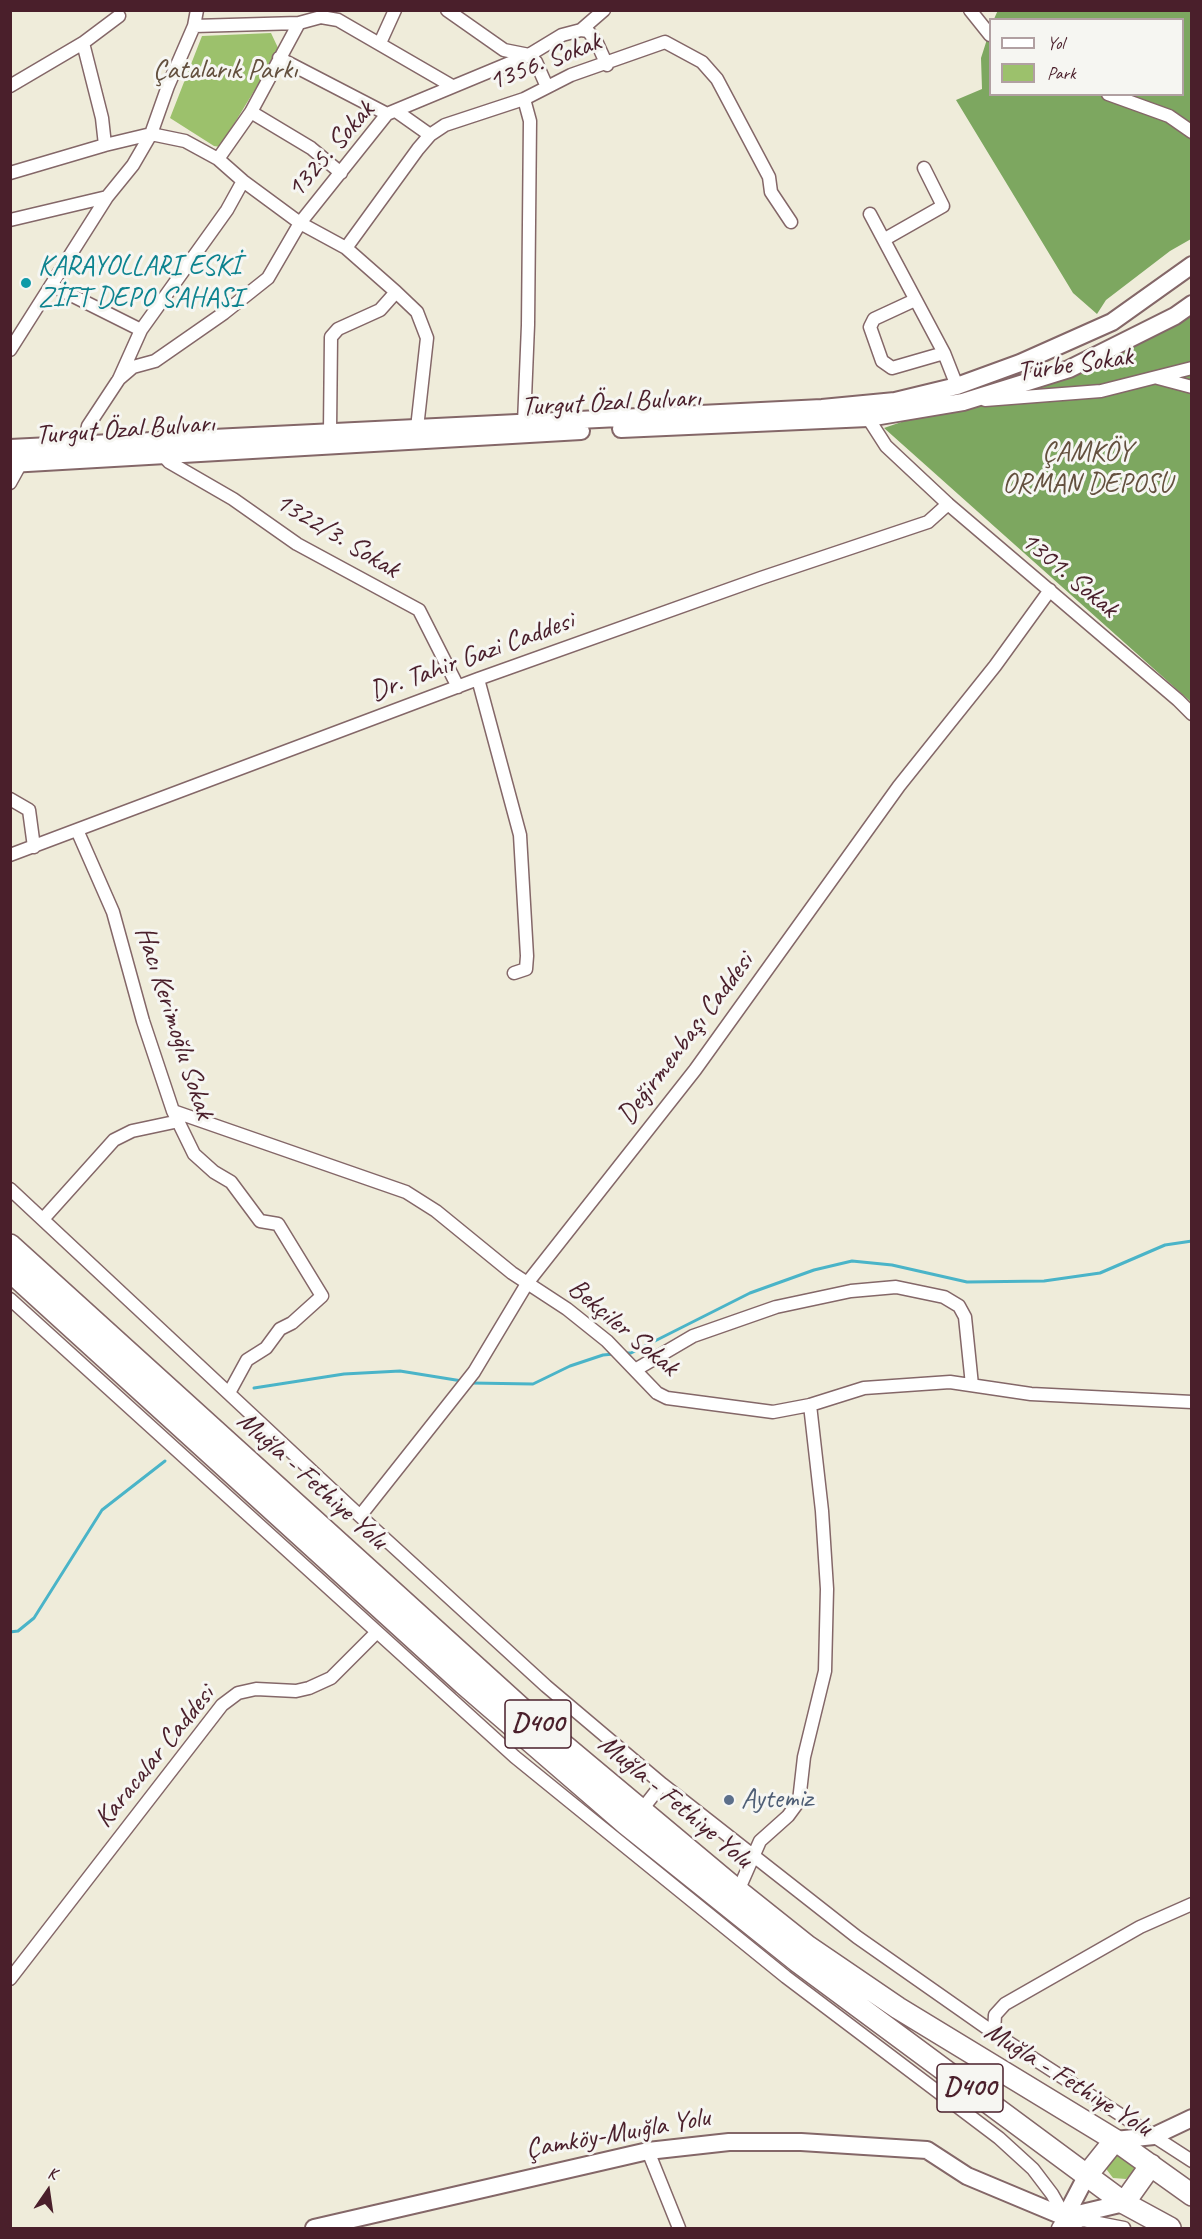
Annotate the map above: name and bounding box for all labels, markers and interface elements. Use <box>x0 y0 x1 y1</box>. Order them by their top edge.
legend <box>989 18 1184 96</box>
street label: 1356. Sokak <box>484 25 606 99</box>
text: Yol <box>1047 32 1064 54</box>
park label: Çatalarık Parkı <box>153 54 297 88</box>
text: Park <box>1047 62 1076 84</box>
street label: 1325. Sokak <box>280 95 382 205</box>
place label: KARAYOLLARI ESKİ ZİFT DEPO SAHASI <box>38 250 242 316</box>
marker: KARAYOLLARI ESKİ ZİFT DEPO SAHASI <box>19 276 33 290</box>
street label: Türbe Sokak <box>1015 340 1135 390</box>
street label: Turgut Özal Bulvarı <box>521 382 701 424</box>
street label: Turgut Özal Bulvarı <box>34 407 216 453</box>
park label: ÇAMKÖY ORMAN DEPOSU <box>1002 436 1172 502</box>
street label: 1322/3. Sokak <box>269 486 405 586</box>
street label: 1301. Sokak <box>1013 524 1125 626</box>
street label: Dr. Tahir Gazi Caddesi <box>365 605 579 709</box>
street label: Hacı Kerimoğlu Sokak <box>127 922 221 1124</box>
street label: Değirmenbaşı Caddesi <box>611 947 761 1131</box>
street label: Bekçiler Sokak <box>561 1272 685 1384</box>
street label: Muğla - Fethiye Yolu <box>230 1405 394 1557</box>
street label: Karacalar Caddesi <box>88 1679 222 1835</box>
road number: D400 <box>505 1700 571 1748</box>
street label: Muğla - Fethiye Yolu <box>591 1728 759 1876</box>
place label: Aytemiz <box>741 1783 812 1817</box>
marker: Aytemiz <box>722 1793 736 1807</box>
street label: Muğla - Fethiye Yolu <box>978 2015 1158 2145</box>
road number: D400 <box>937 2064 1003 2112</box>
street label: Çamköy-Muığla Yolu <box>523 2101 713 2167</box>
north arrow <box>18 2161 78 2221</box>
text: K <box>46 2163 58 2184</box>

